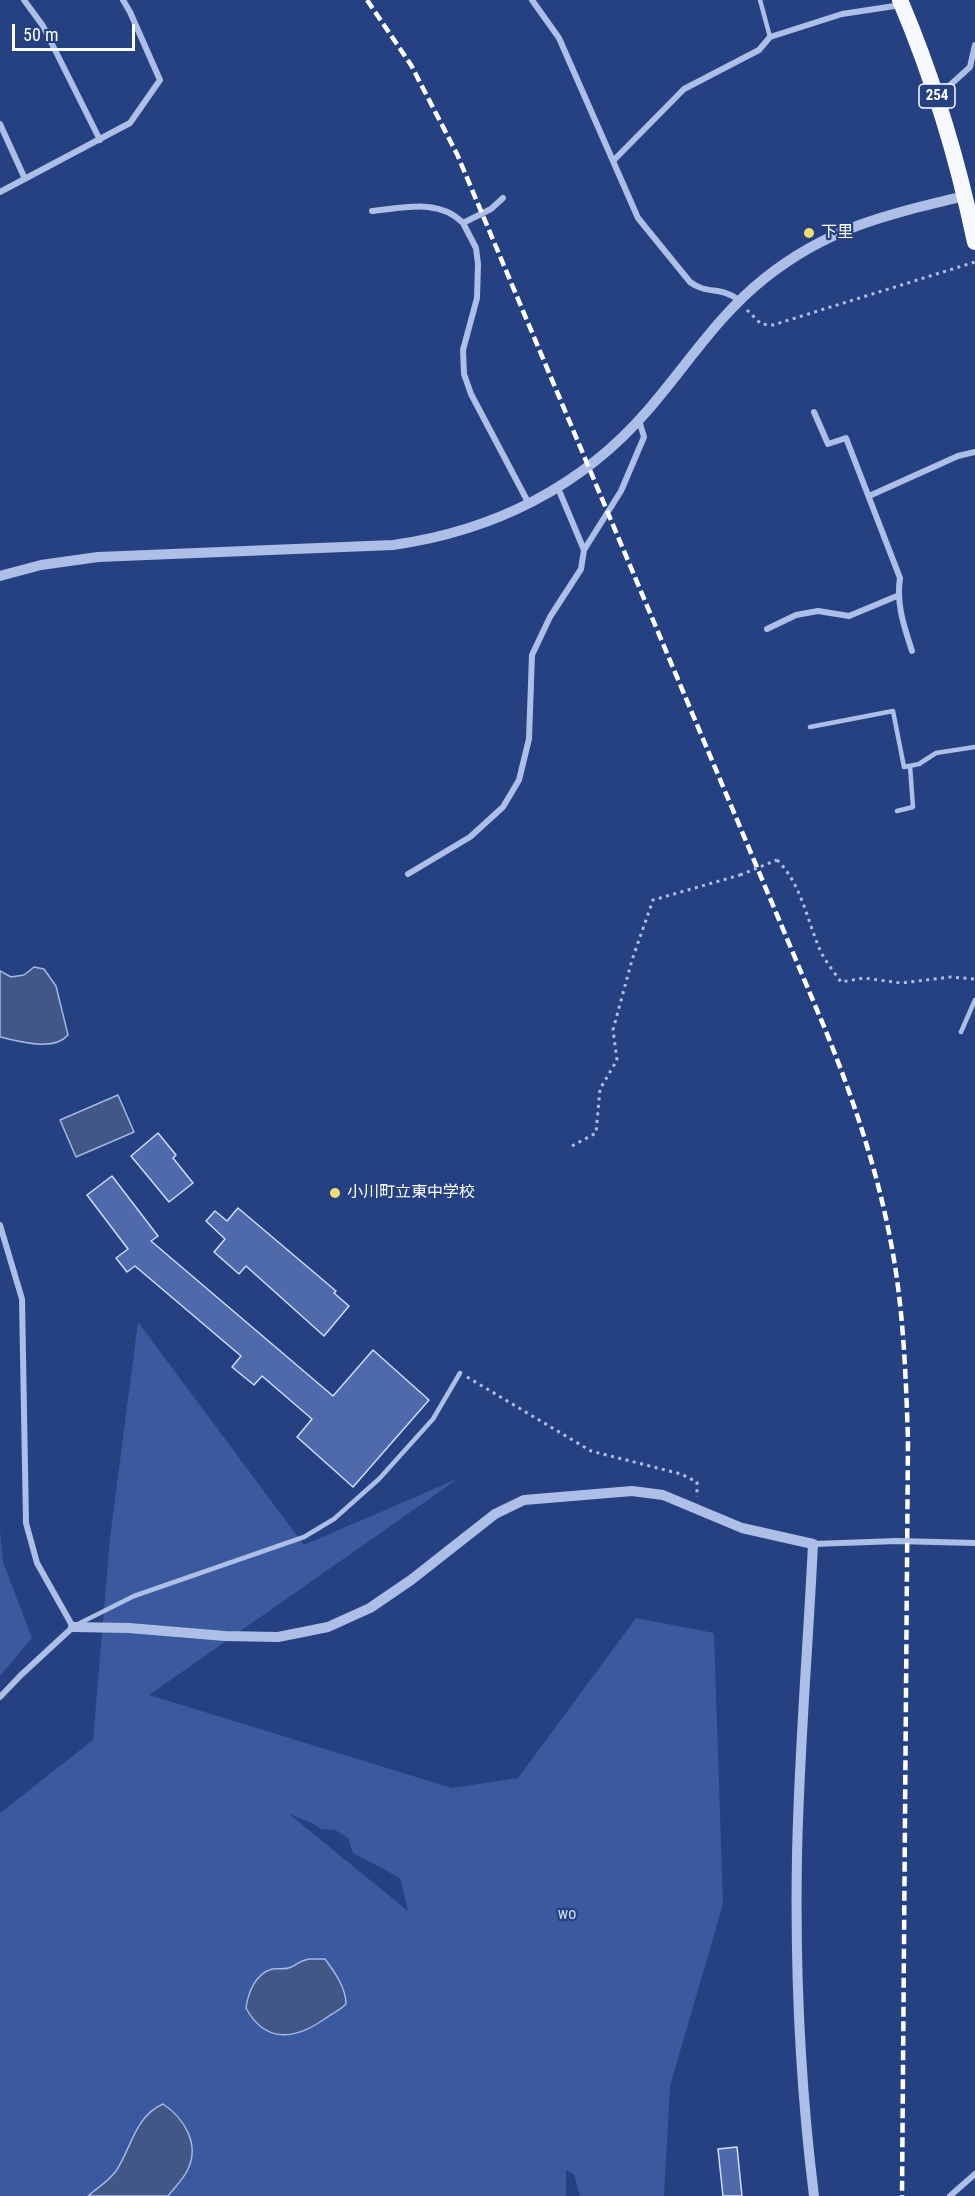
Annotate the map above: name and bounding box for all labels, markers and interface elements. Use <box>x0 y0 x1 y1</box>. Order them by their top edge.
scale bar <box>15 12 138 50</box>
text: 50 m <box>23 24 58 45</box>
road number: 254 <box>919 84 955 108</box>
place label: 下里 <box>821 223 853 243</box>
marker: 下里 <box>802 226 816 240</box>
place label: 小川町立東中学校 <box>347 1183 475 1203</box>
marker: 小川町立東中学校 <box>328 1186 342 1200</box>
park label: wo <box>558 1905 576 1925</box>

